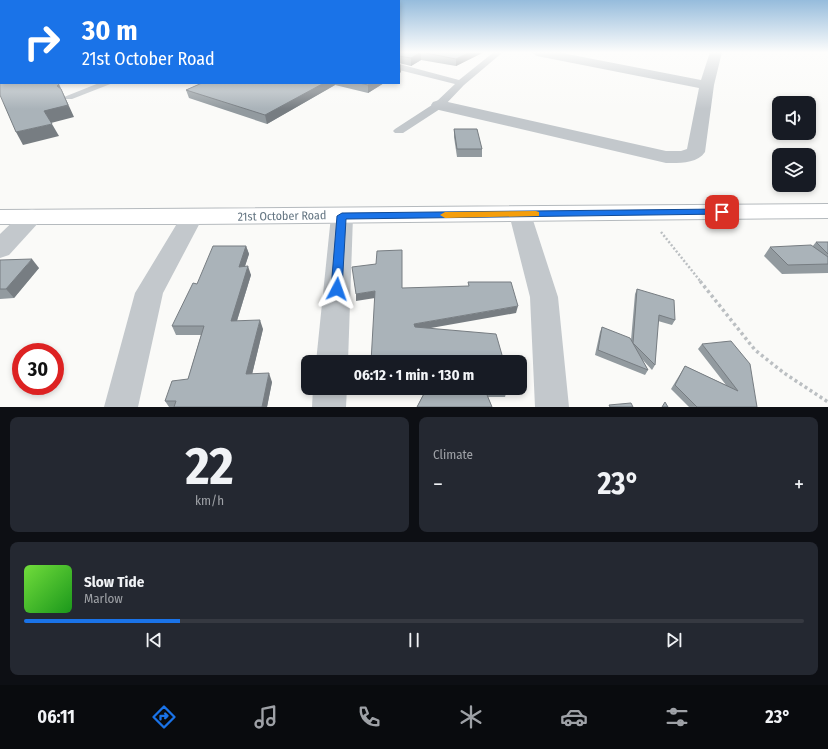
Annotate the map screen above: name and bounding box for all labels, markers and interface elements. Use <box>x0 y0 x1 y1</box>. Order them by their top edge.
text: 30 m <box>82 14 138 47</box>
icon: right <box>16 16 68 68</box>
text: 21st October Road <box>82 48 215 70</box>
map controls <box>772 96 816 192</box>
button: sound <box>772 96 816 140</box>
button: layers <box>772 148 816 192</box>
pin <box>705 195 739 229</box>
icon: arrive <box>711 201 733 223</box>
street label: 21st October Road <box>238 208 326 224</box>
position arrow <box>316 268 358 310</box>
speed limit sign: 30 <box>12 343 64 395</box>
text: 06:12 · 1 min · 130 m <box>354 366 474 384</box>
text: 22 <box>185 435 234 498</box>
text: Climate <box>433 447 473 462</box>
text: 23° <box>597 466 640 502</box>
text: − <box>433 471 443 498</box>
text: + <box>794 471 804 498</box>
text: km/h <box>195 493 224 508</box>
text: Slow Tide <box>84 573 144 591</box>
text: Marlow <box>84 591 123 606</box>
icon: previous <box>143 629 165 651</box>
icon: pause <box>403 629 425 651</box>
icon: next <box>663 629 685 651</box>
icon: directions <box>150 703 178 731</box>
icon: music <box>252 703 280 731</box>
icon: phone <box>355 703 383 731</box>
icon: climate <box>457 703 485 731</box>
icon: car <box>560 703 588 731</box>
icon: filters <box>663 703 691 731</box>
text: 06:11 <box>37 706 75 728</box>
text: 23° <box>765 706 791 728</box>

